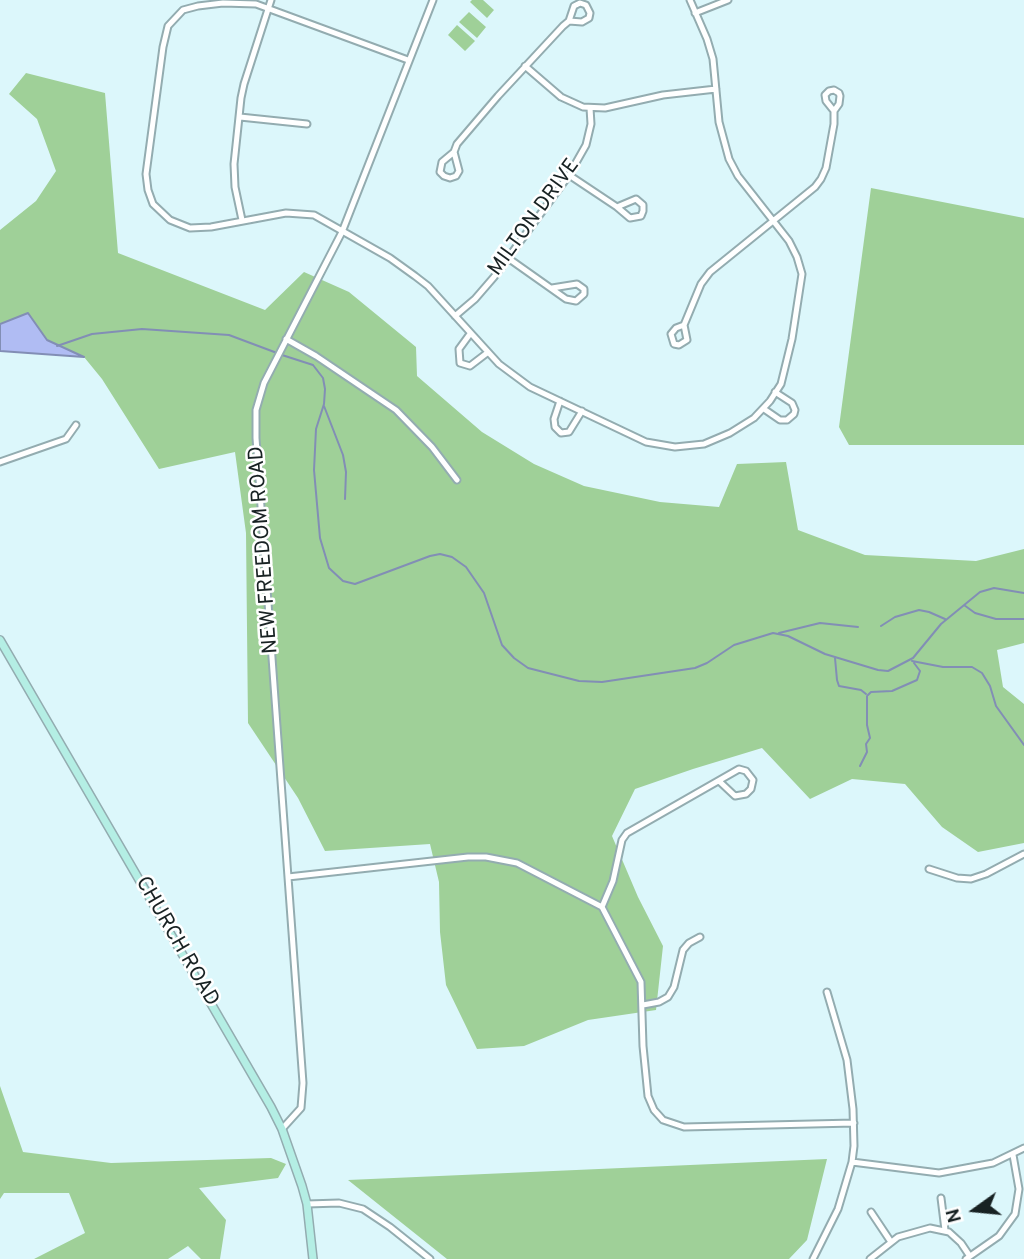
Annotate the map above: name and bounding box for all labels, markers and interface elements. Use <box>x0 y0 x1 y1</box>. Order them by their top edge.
street label: MILTON DRIVE <box>484 154 586 282</box>
street label: NEW FREEDOM ROAD <box>245 445 285 655</box>
street label: CHURCH ROAD <box>129 873 223 1011</box>
north arrow <box>940 1175 1010 1245</box>
text: N <box>941 1206 968 1225</box>

